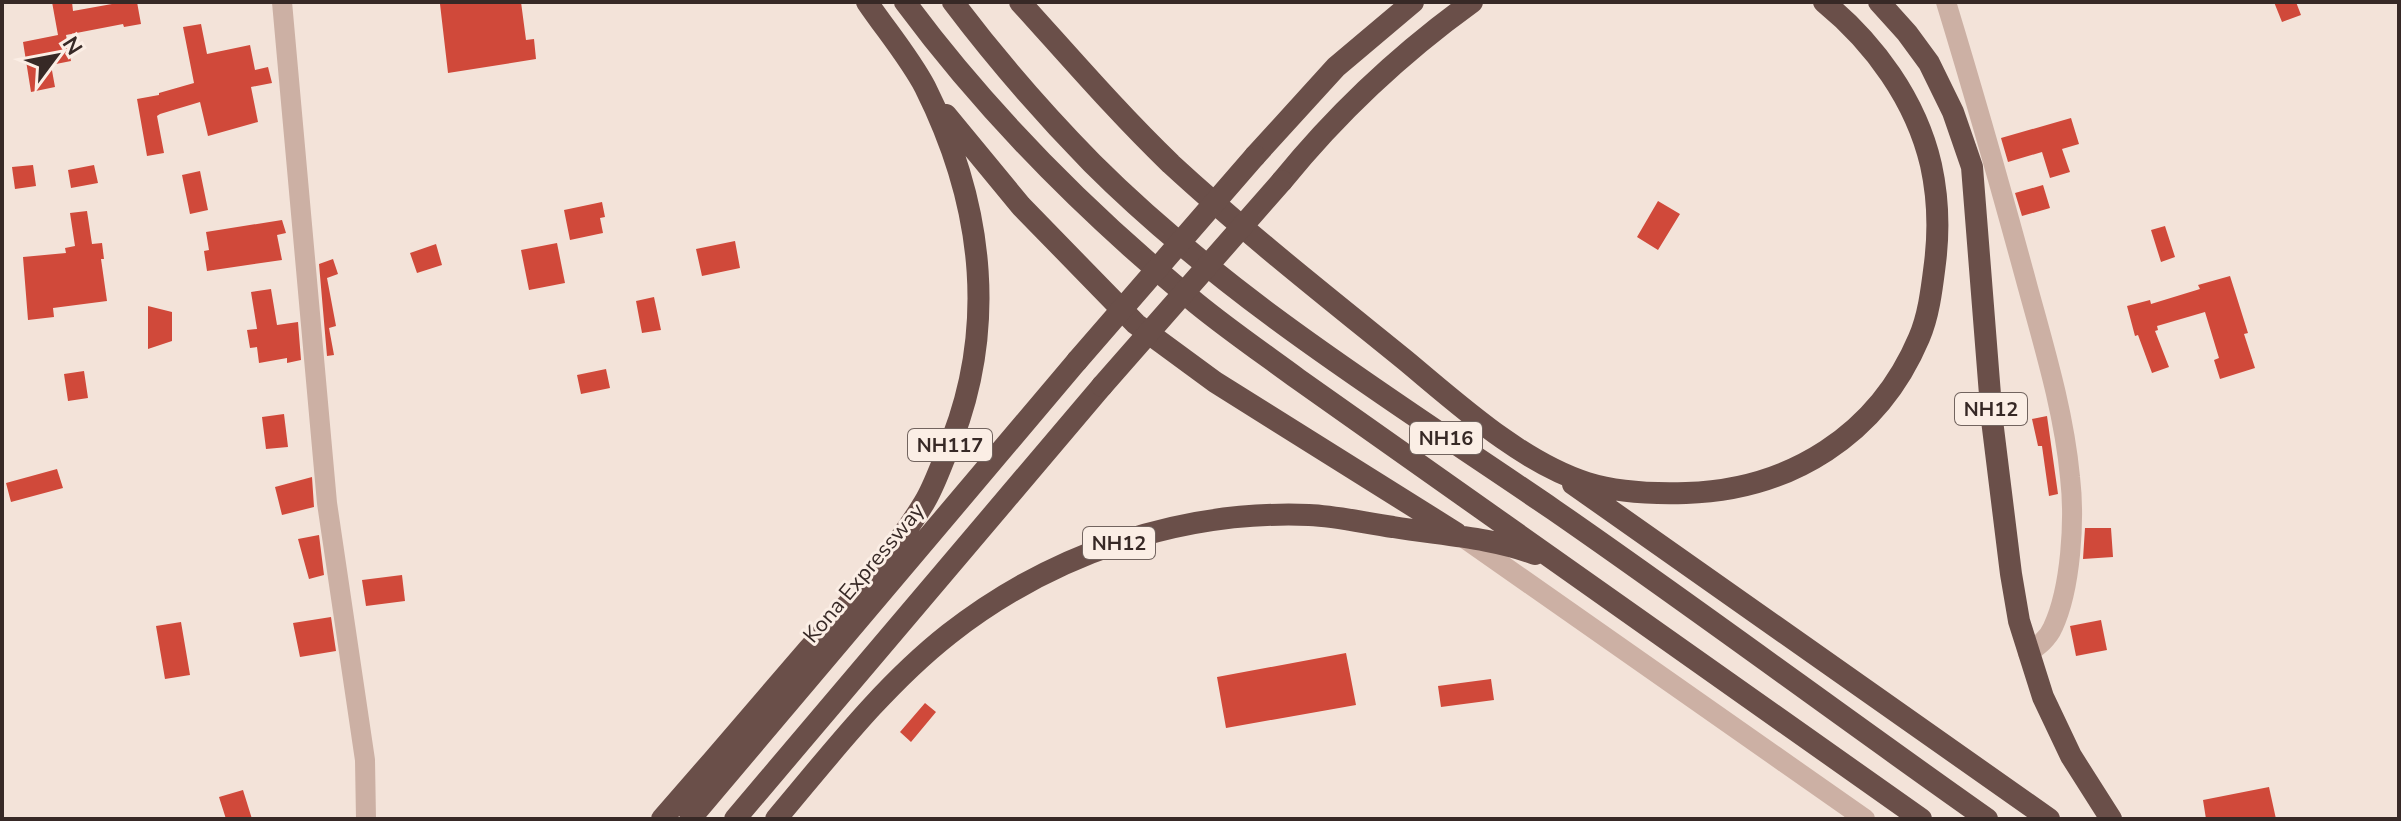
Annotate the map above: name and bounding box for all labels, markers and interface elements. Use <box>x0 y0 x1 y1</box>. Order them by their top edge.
north arrow <box>16 16 96 96</box>
text: N <box>55 31 89 61</box>
road number: NH12 <box>1955 393 2027 425</box>
road number: NH16 <box>1410 422 1482 454</box>
road number: NH117 <box>908 429 992 461</box>
street label: Kona Expressway <box>796 496 932 649</box>
road number: NH12 <box>1083 527 1155 559</box>

